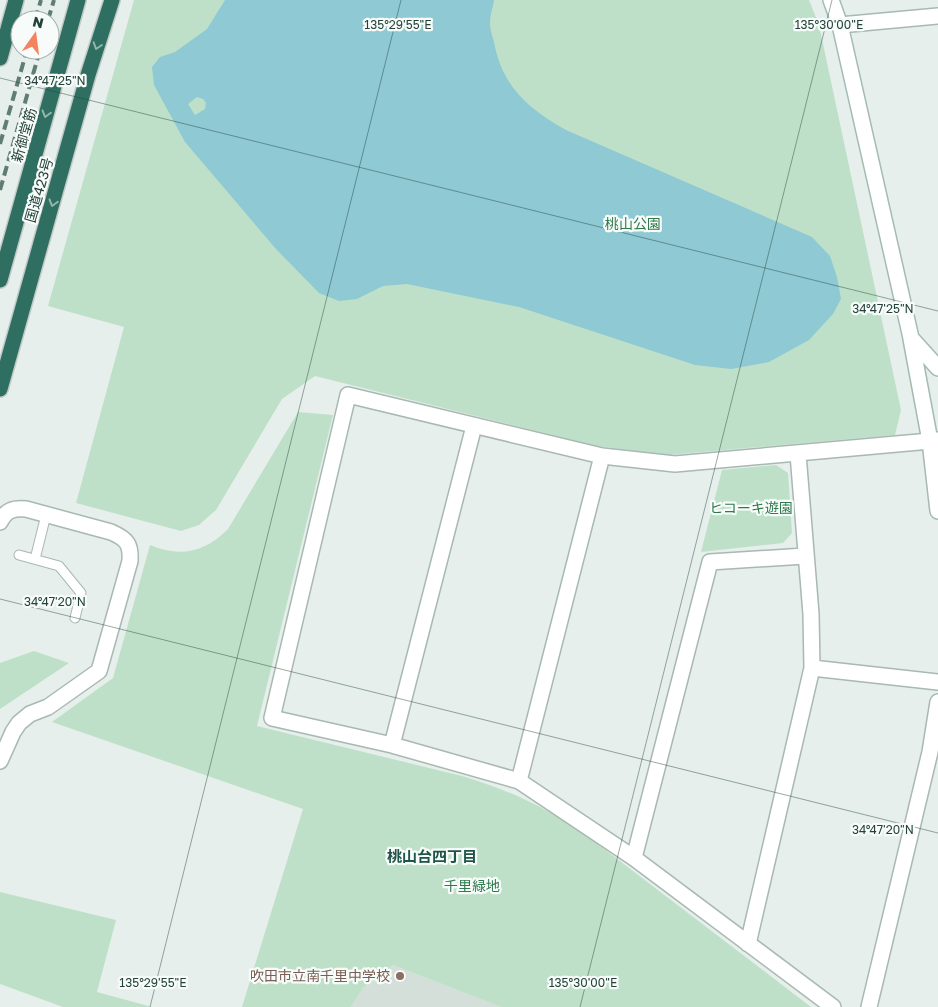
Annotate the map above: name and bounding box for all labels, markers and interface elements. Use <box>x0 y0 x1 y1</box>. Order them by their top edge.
north arrow <box>10 10 60 60</box>
text: N <box>31 12 45 31</box>
text: 135°29'55"E <box>364 17 432 32</box>
text: 135°30'00"E <box>795 17 863 32</box>
one-way arrow <box>93 42 103 50</box>
text: 34°47'25"N <box>24 73 86 88</box>
street label: 新御堂筋 <box>8 106 39 164</box>
one-way arrow <box>42 110 52 118</box>
street label: 国道423号 <box>21 155 56 224</box>
one-way arrow <box>48 198 58 206</box>
park label: 桃山公園 <box>605 215 661 232</box>
text: 34°47'25"N <box>852 301 914 316</box>
park label: ヒコーキ遊園 <box>709 499 793 516</box>
text: 34°47'20"N <box>24 594 86 609</box>
text: 34°47'20"N <box>852 822 914 837</box>
district label: 桃山台四丁目 <box>387 847 477 865</box>
park label: 千里緑地 <box>444 877 500 894</box>
place label: 吹田市立南千里中学校 <box>250 967 390 984</box>
marker: 吹田市立南千里中学校 <box>394 970 406 982</box>
text: 135°29'55"E <box>119 975 187 990</box>
text: 135°30'00"E <box>549 975 617 990</box>

